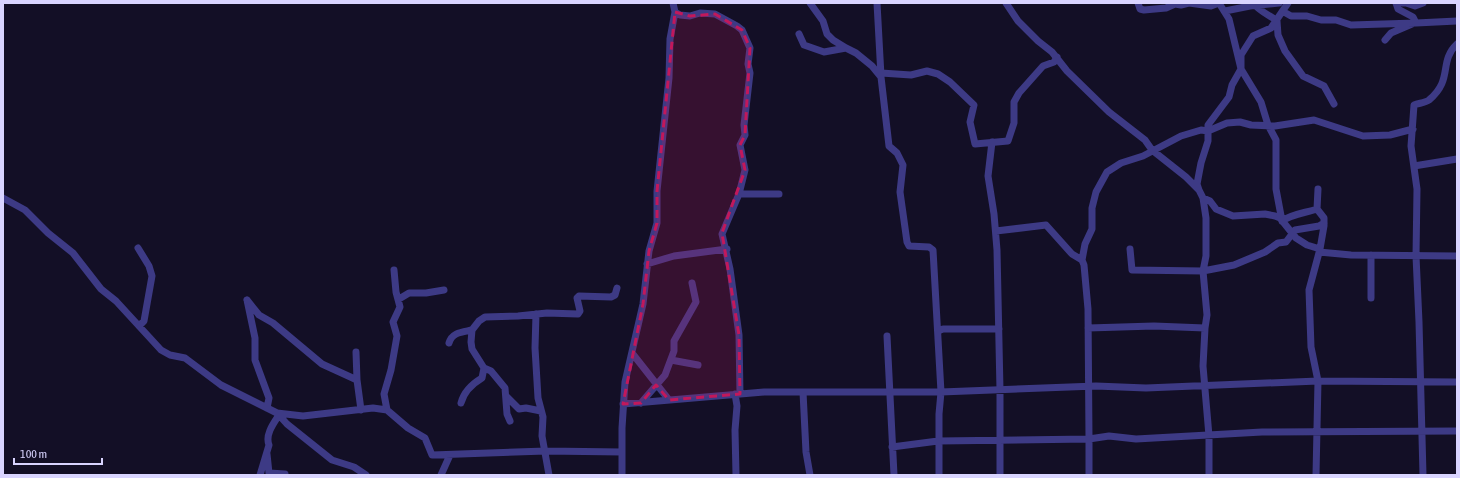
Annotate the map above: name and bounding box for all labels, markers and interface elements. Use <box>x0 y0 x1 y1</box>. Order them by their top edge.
scale bar <box>14 440 102 466</box>
text: 100 m <box>20 447 47 461</box>

